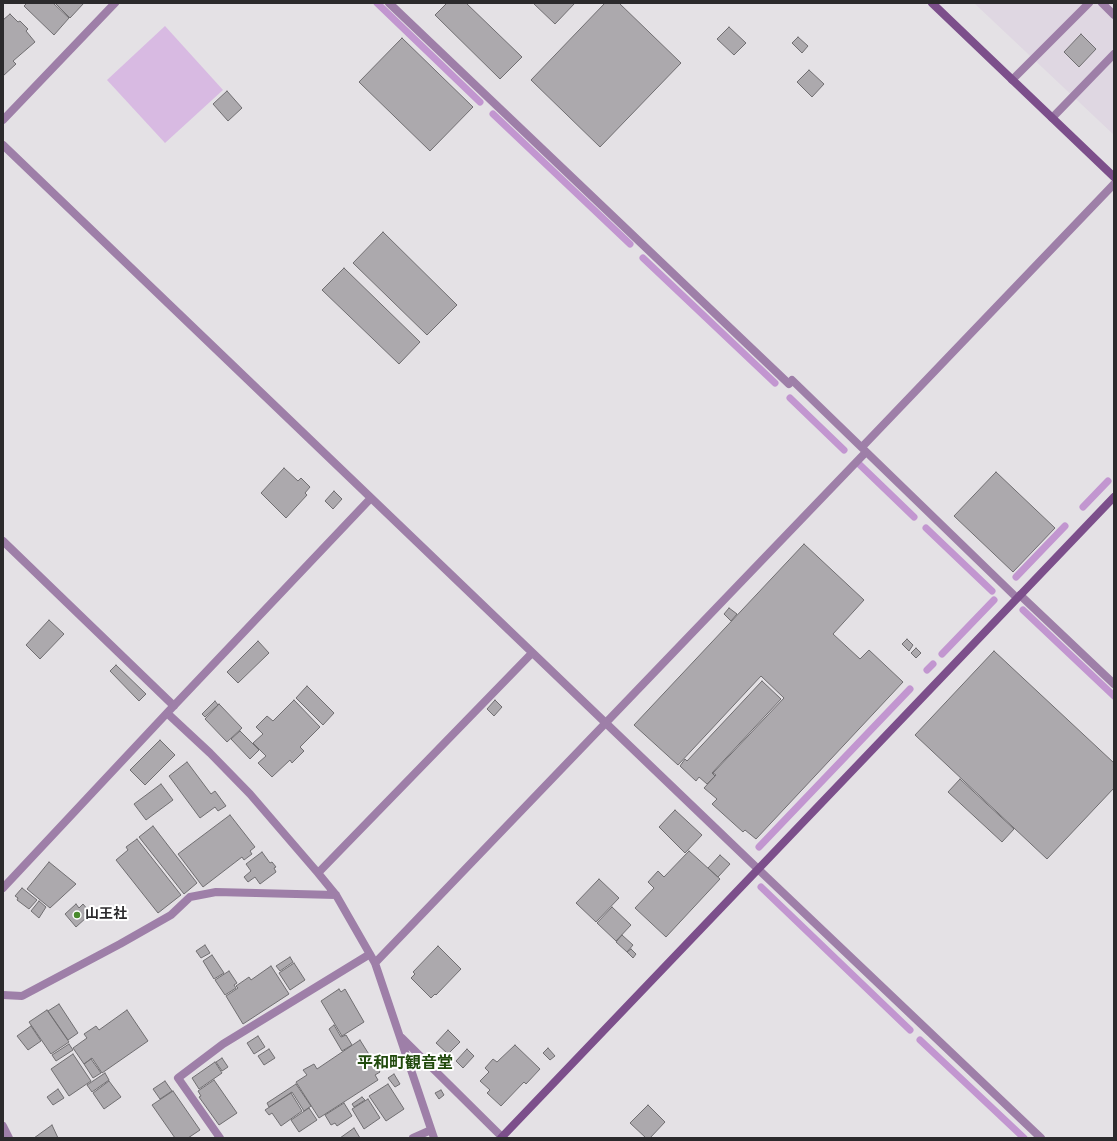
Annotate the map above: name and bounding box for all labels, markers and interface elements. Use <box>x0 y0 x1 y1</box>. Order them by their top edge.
place label: 山王社 <box>85 907 127 923</box>
marker: 山王社 <box>72 910 82 920</box>
district label: 平和町観音堂 <box>357 1054 453 1074</box>

